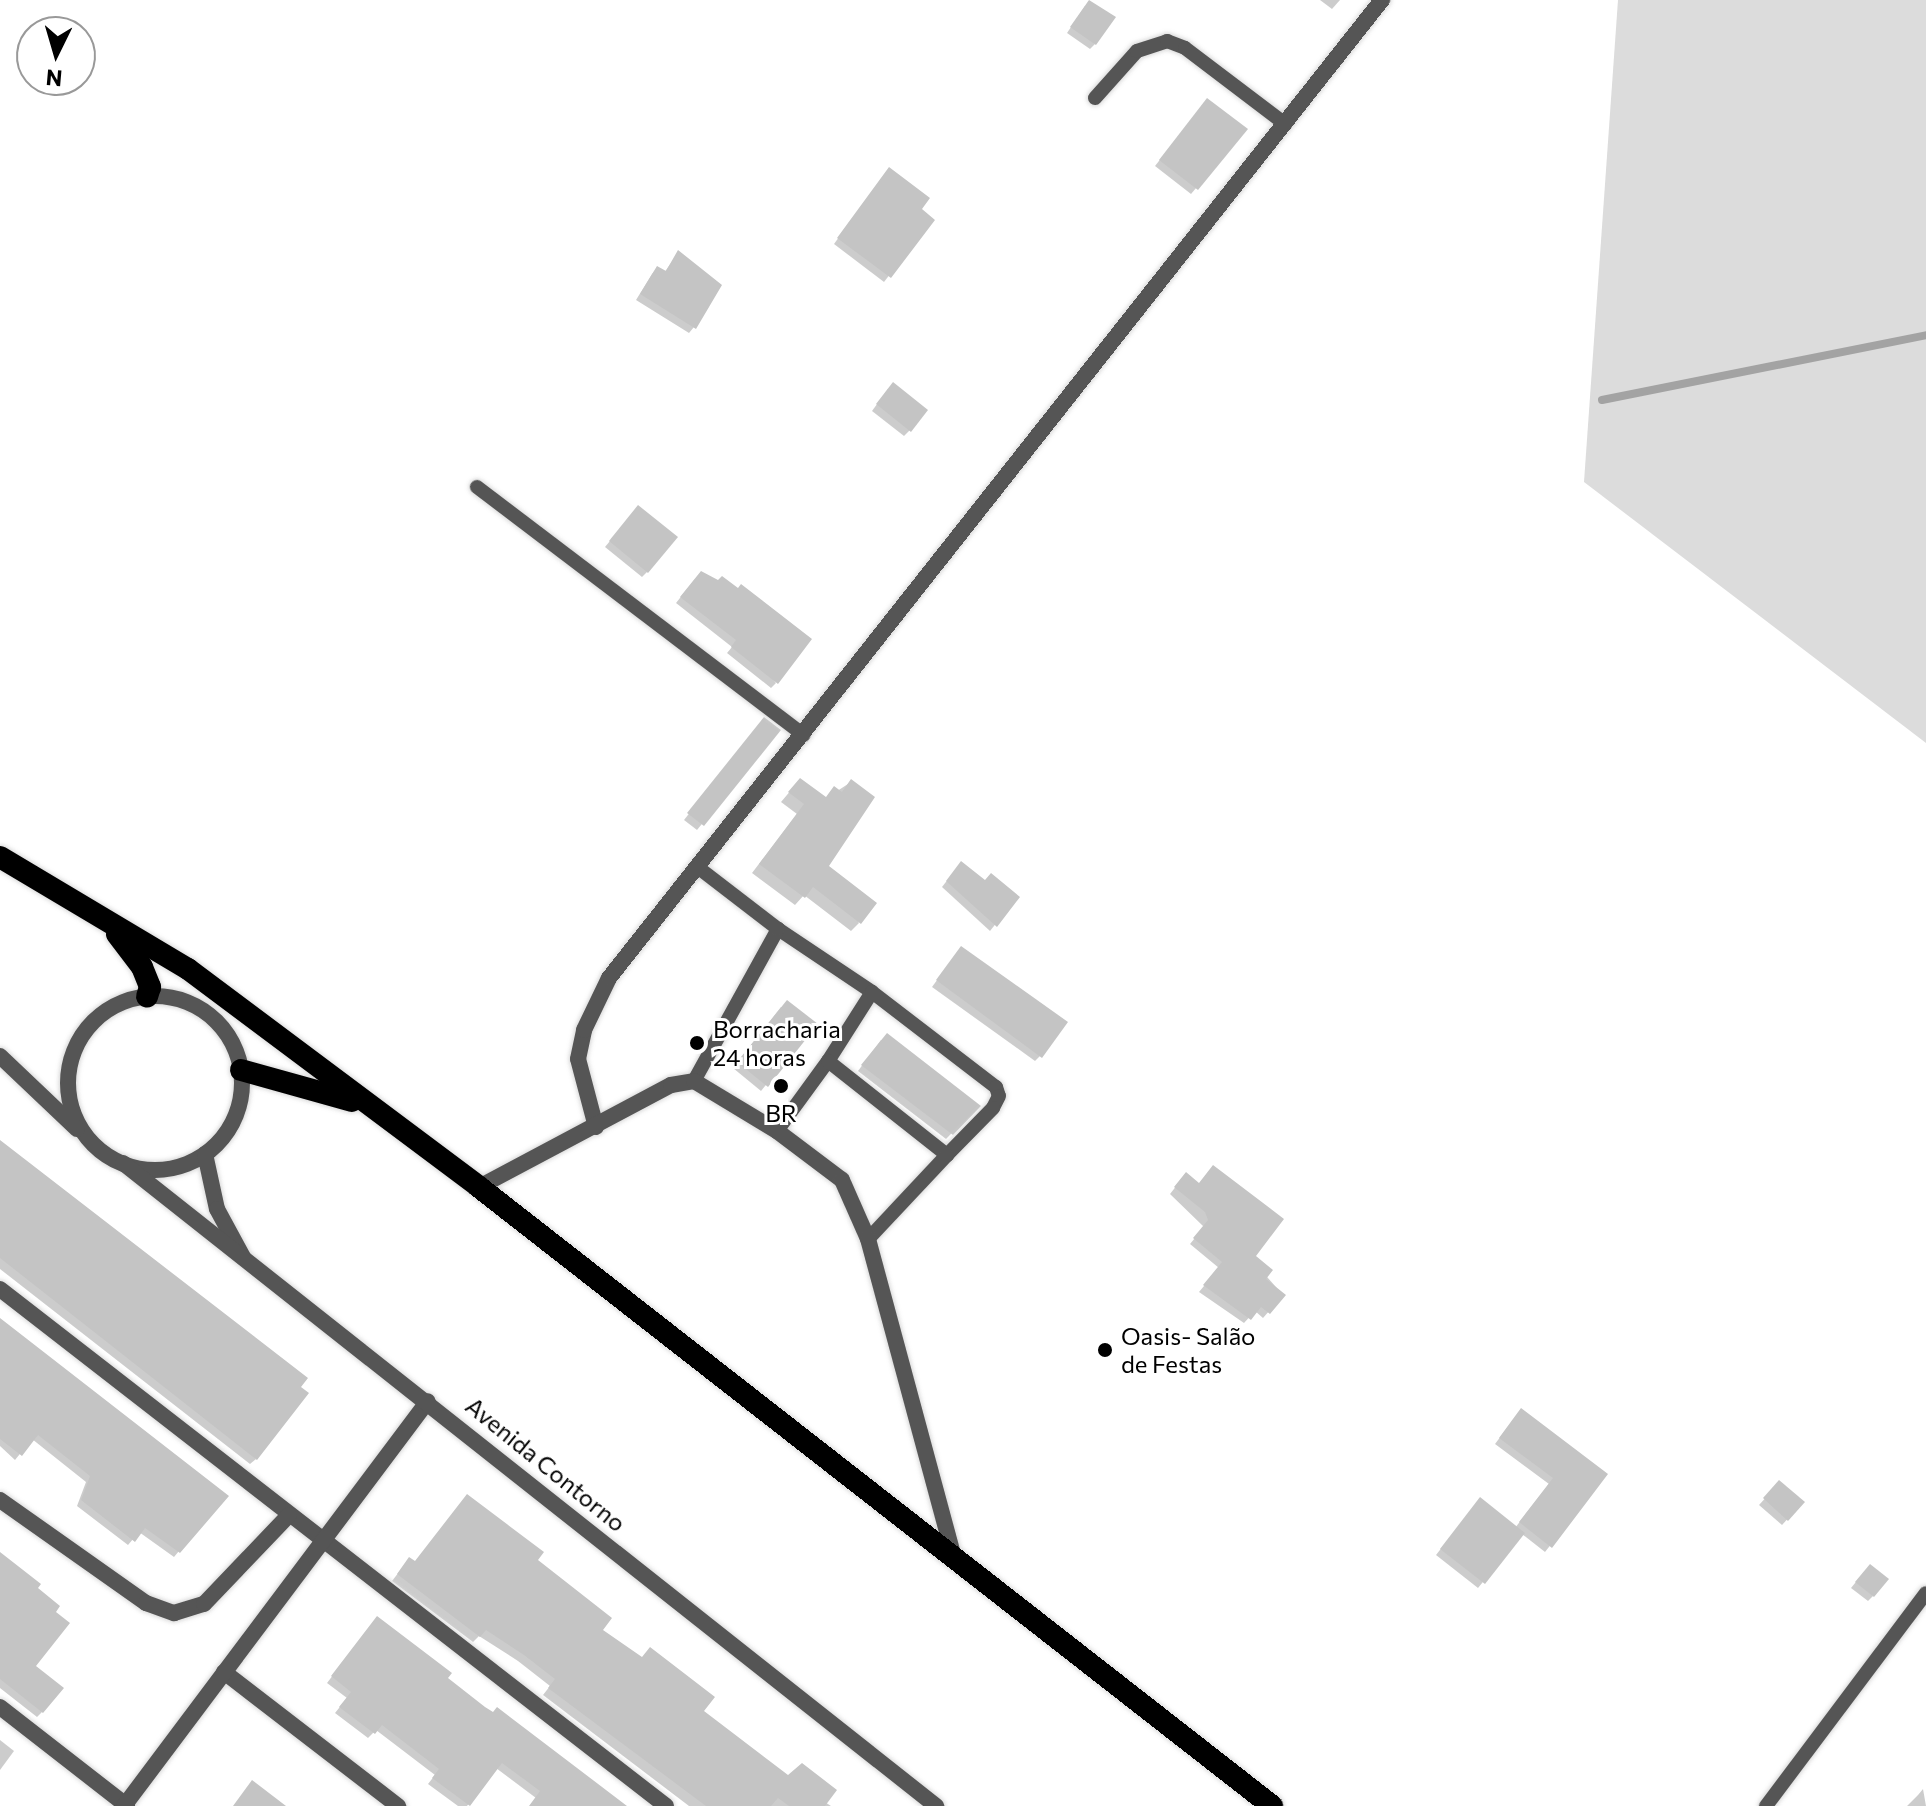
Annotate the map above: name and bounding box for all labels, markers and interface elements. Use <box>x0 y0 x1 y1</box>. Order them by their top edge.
north arrow <box>16 16 96 96</box>
text: N <box>45 64 63 93</box>
place label: Borracharia 24 horas <box>713 1015 841 1071</box>
marker: Borracharia 24 horas <box>688 1034 706 1052</box>
marker: BR <box>772 1077 790 1095</box>
place label: BR <box>765 1099 797 1127</box>
place label: Oasis- Salão de Festas <box>1121 1322 1255 1378</box>
marker: Oasis- Salão de Festas <box>1096 1341 1114 1359</box>
street label: Avenida Contorno <box>460 1391 632 1537</box>

